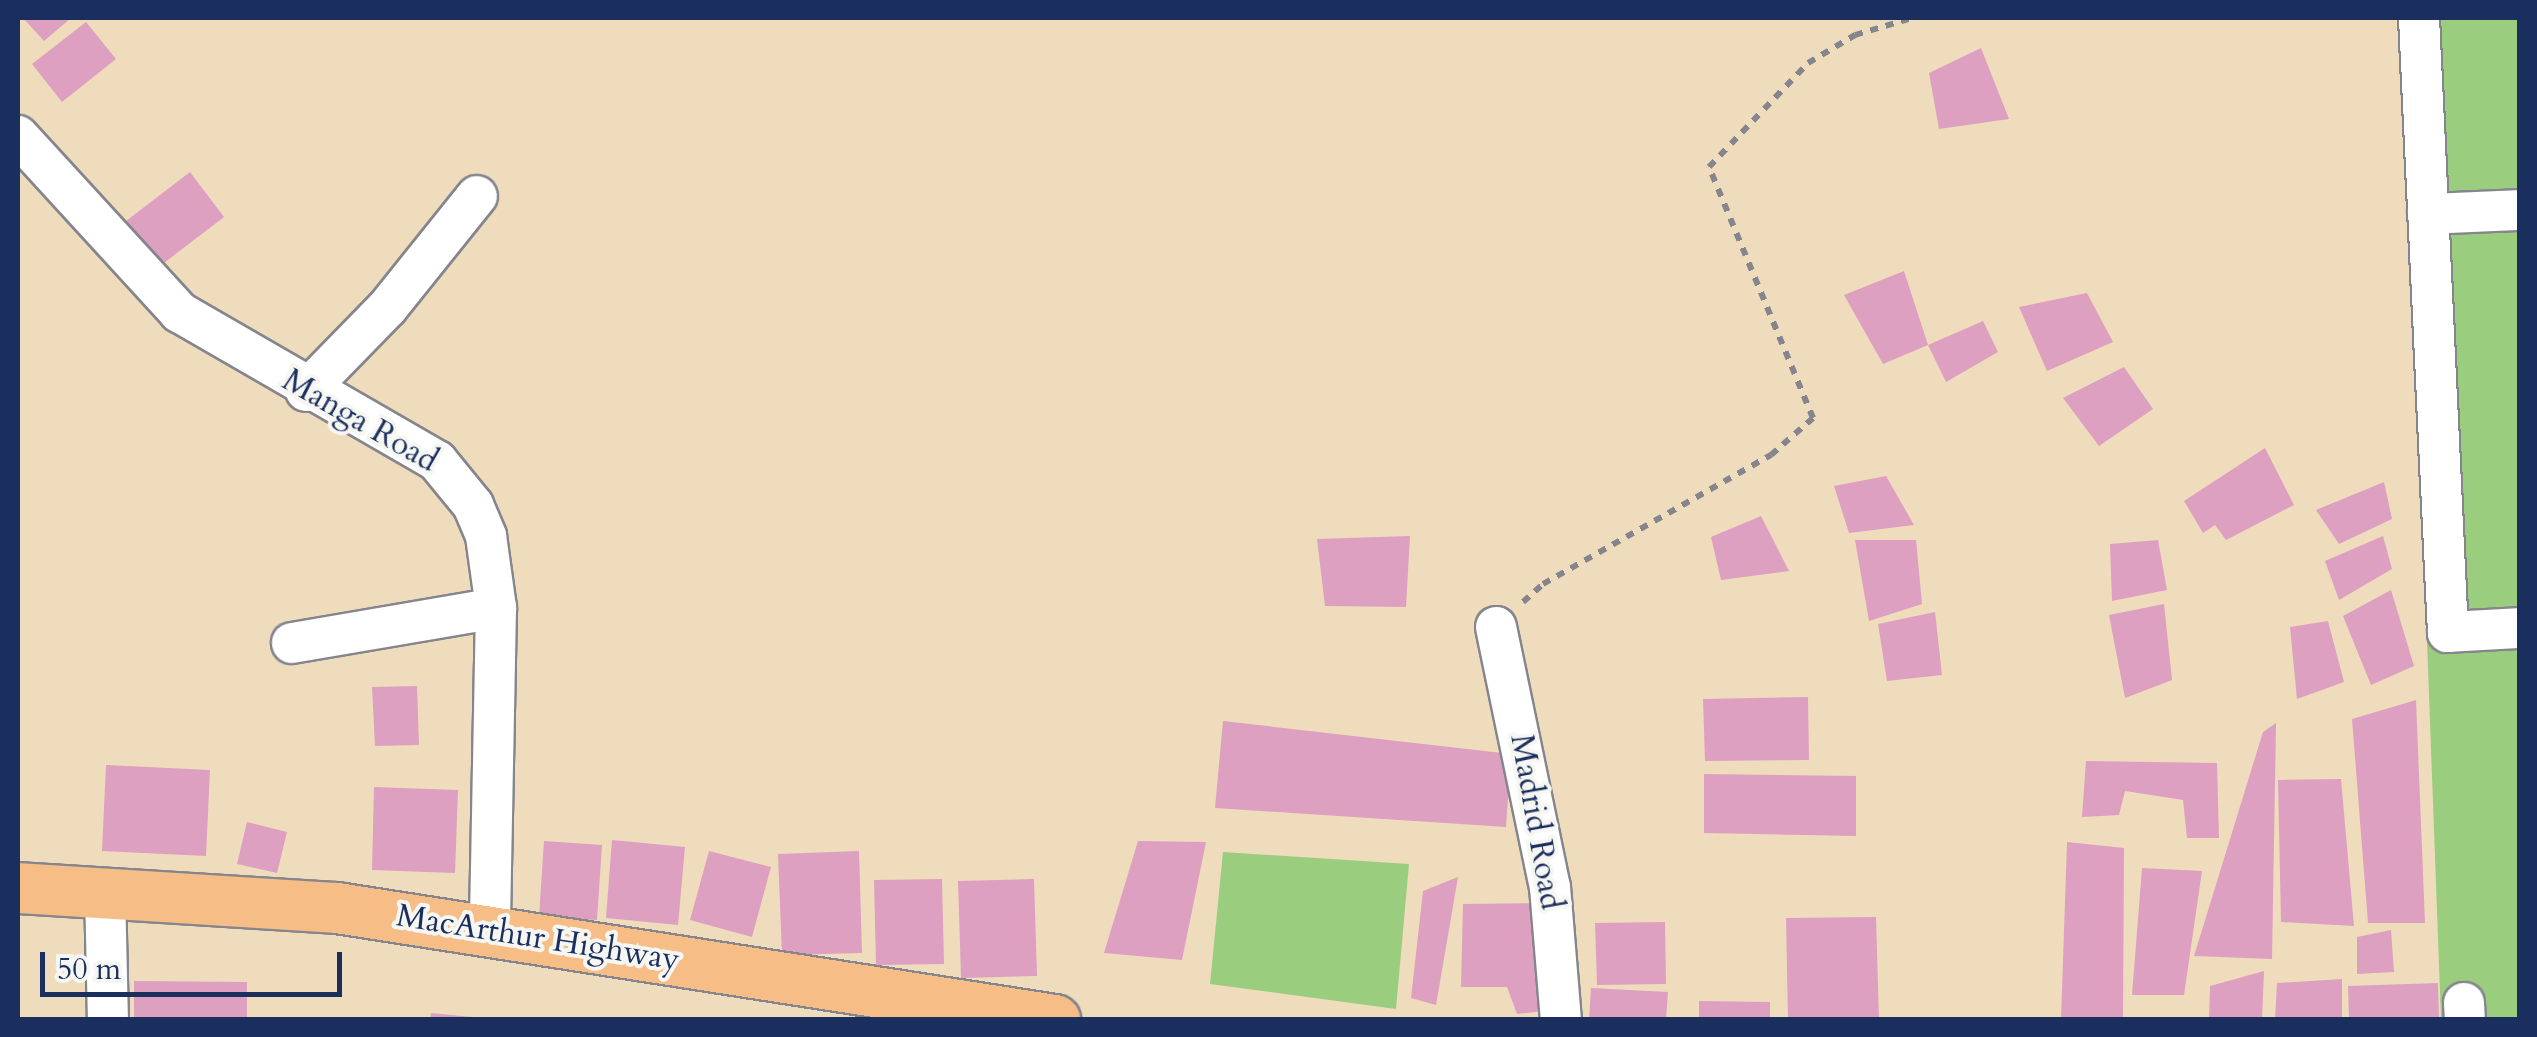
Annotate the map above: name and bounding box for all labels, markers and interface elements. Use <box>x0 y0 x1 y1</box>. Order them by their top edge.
street label: Manga Road <box>276 361 444 481</box>
street label: Madrid Road <box>1502 731 1570 913</box>
street label: MacArthur Highway <box>394 897 682 979</box>
scale bar <box>45 932 348 994</box>
text: 50 m <box>57 949 121 990</box>

